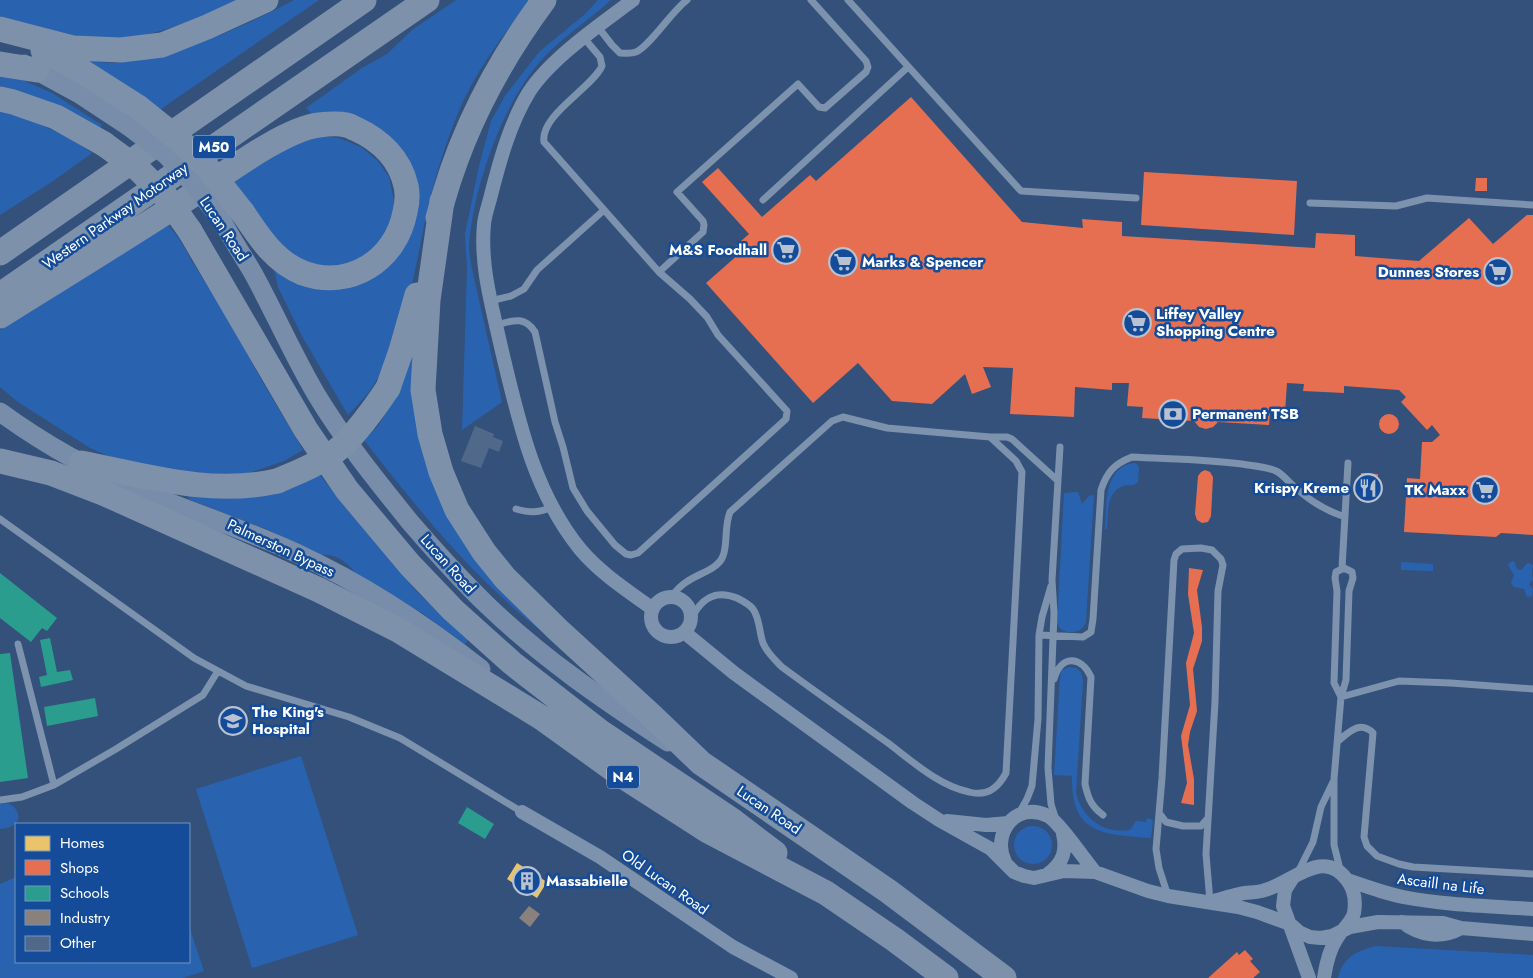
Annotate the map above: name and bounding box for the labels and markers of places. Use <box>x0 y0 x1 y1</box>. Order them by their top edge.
supermarket icon: M&S Foodhall <box>771 235 801 265</box>
place label: M&S Foodhall <box>669 239 767 261</box>
supermarket icon: Marks & Spencer <box>828 247 858 277</box>
place label: Marks & Spencer <box>862 251 984 273</box>
supermarket icon: Dunnes Stores <box>1483 257 1513 287</box>
place label: Dunnes Stores <box>1378 261 1479 283</box>
place label: Liffey Valley Shopping Centre <box>1156 303 1275 342</box>
supermarket icon: Liffey Valley Shopping Centre <box>1122 308 1152 338</box>
bank icon: Permanent TSB <box>1158 399 1188 429</box>
place label: Permanent TSB <box>1192 403 1299 425</box>
restaurant icon: Krispy Kreme <box>1353 473 1383 503</box>
supermarket icon: TK Maxx <box>1470 475 1500 505</box>
place label: Krispy Kreme <box>1254 477 1349 499</box>
place label: TK Maxx <box>1405 479 1466 501</box>
place label: The King's Hospital <box>252 701 324 740</box>
school or university icon: The King's Hospital <box>218 706 248 736</box>
building icon: Massabielle <box>512 866 542 896</box>
place label: Massabielle <box>546 870 628 892</box>

